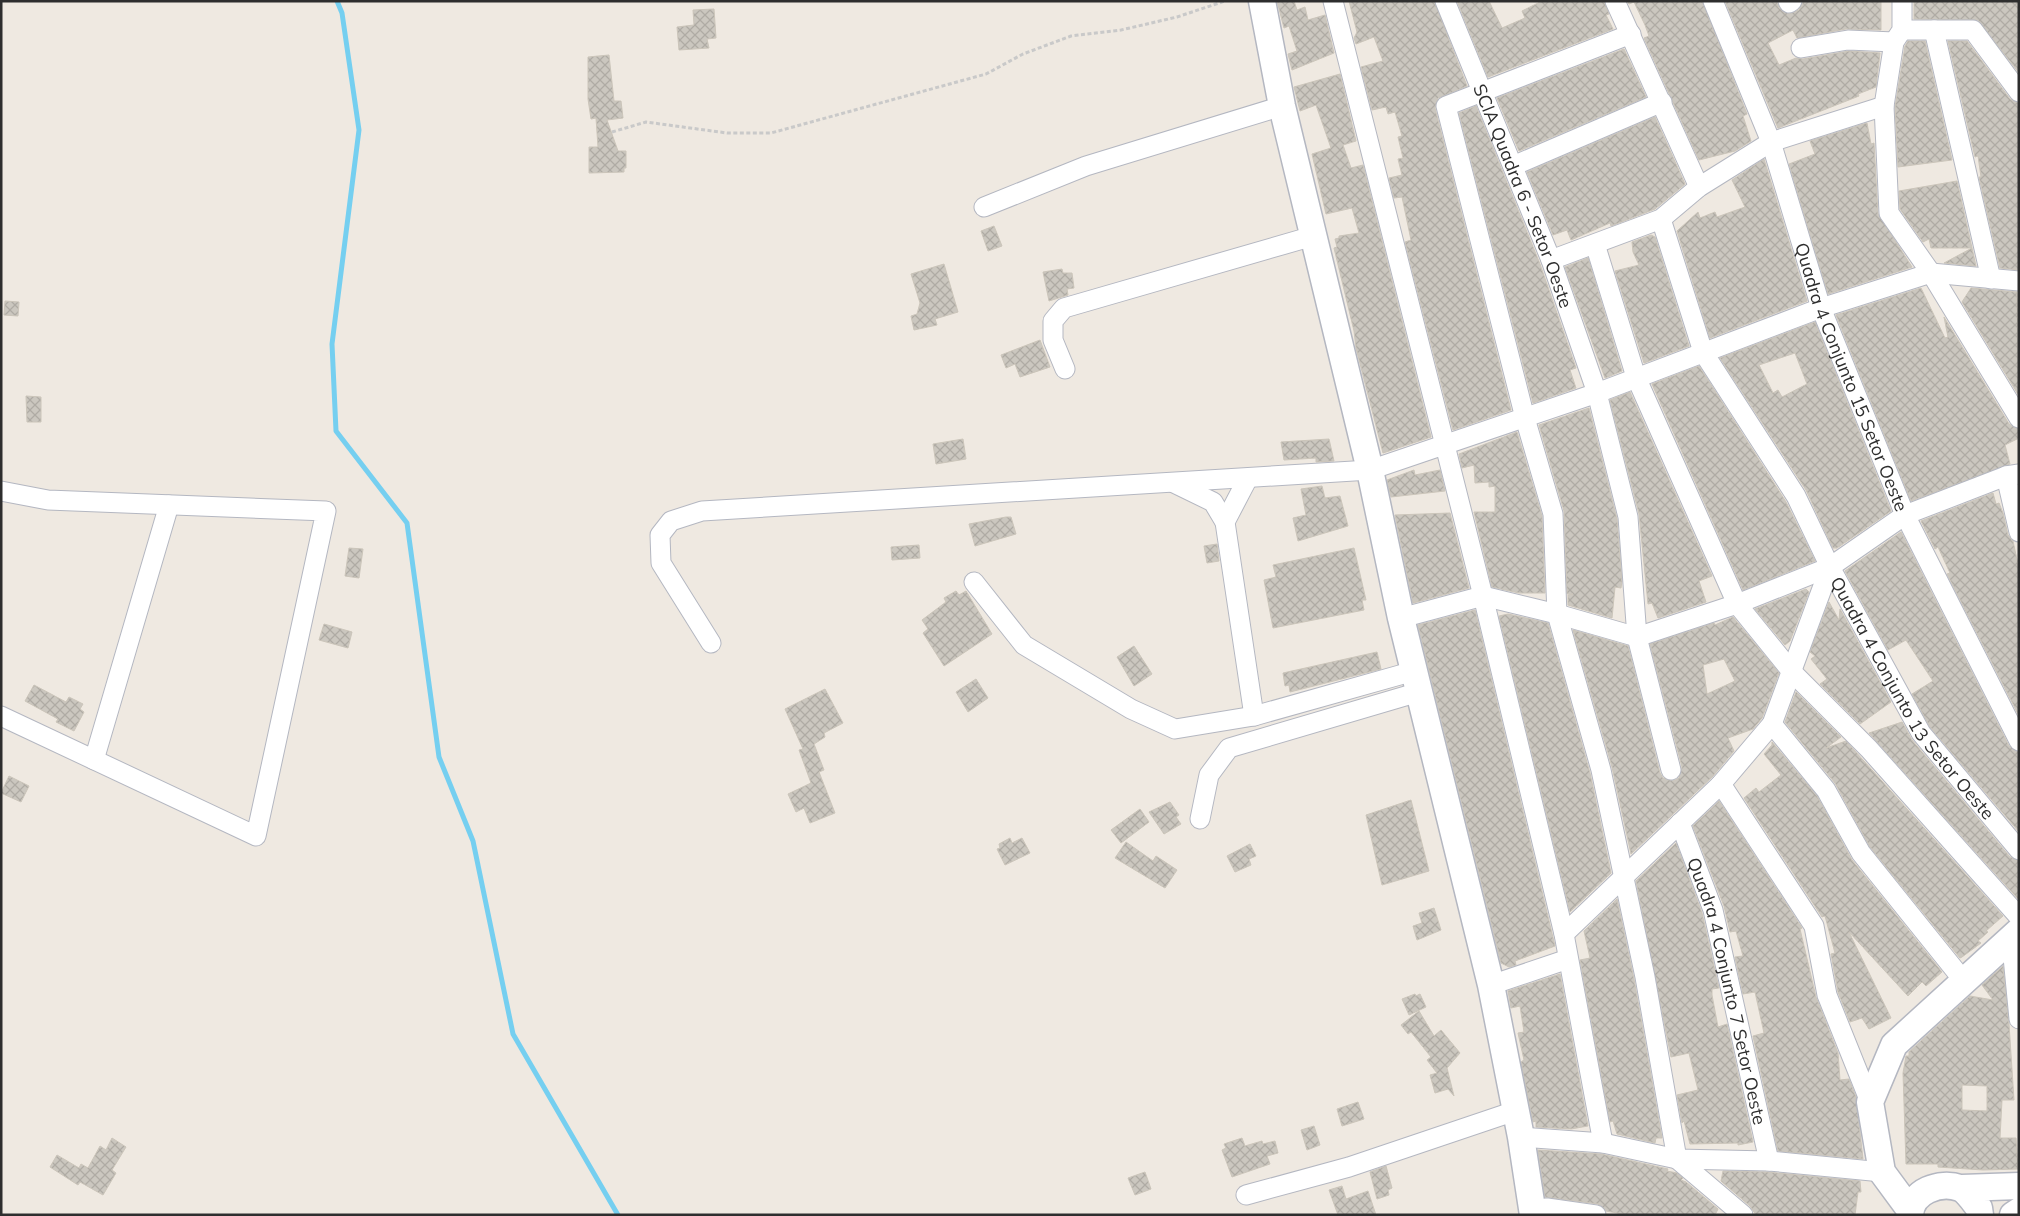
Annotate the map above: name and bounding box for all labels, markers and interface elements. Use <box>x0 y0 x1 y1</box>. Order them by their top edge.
street label: SCIA Quadra 6 - Setor Oeste <box>1469 80 1578 311</box>
street label: Quadra 4 Conjunto 15 Setor Oeste <box>1790 240 1914 515</box>
street label: Quadra 4 Conjunto 13 Setor Oeste <box>1826 572 2000 824</box>
street label: Quadra 4 Conjunto 7 Setor Oeste <box>1683 854 1772 1127</box>

